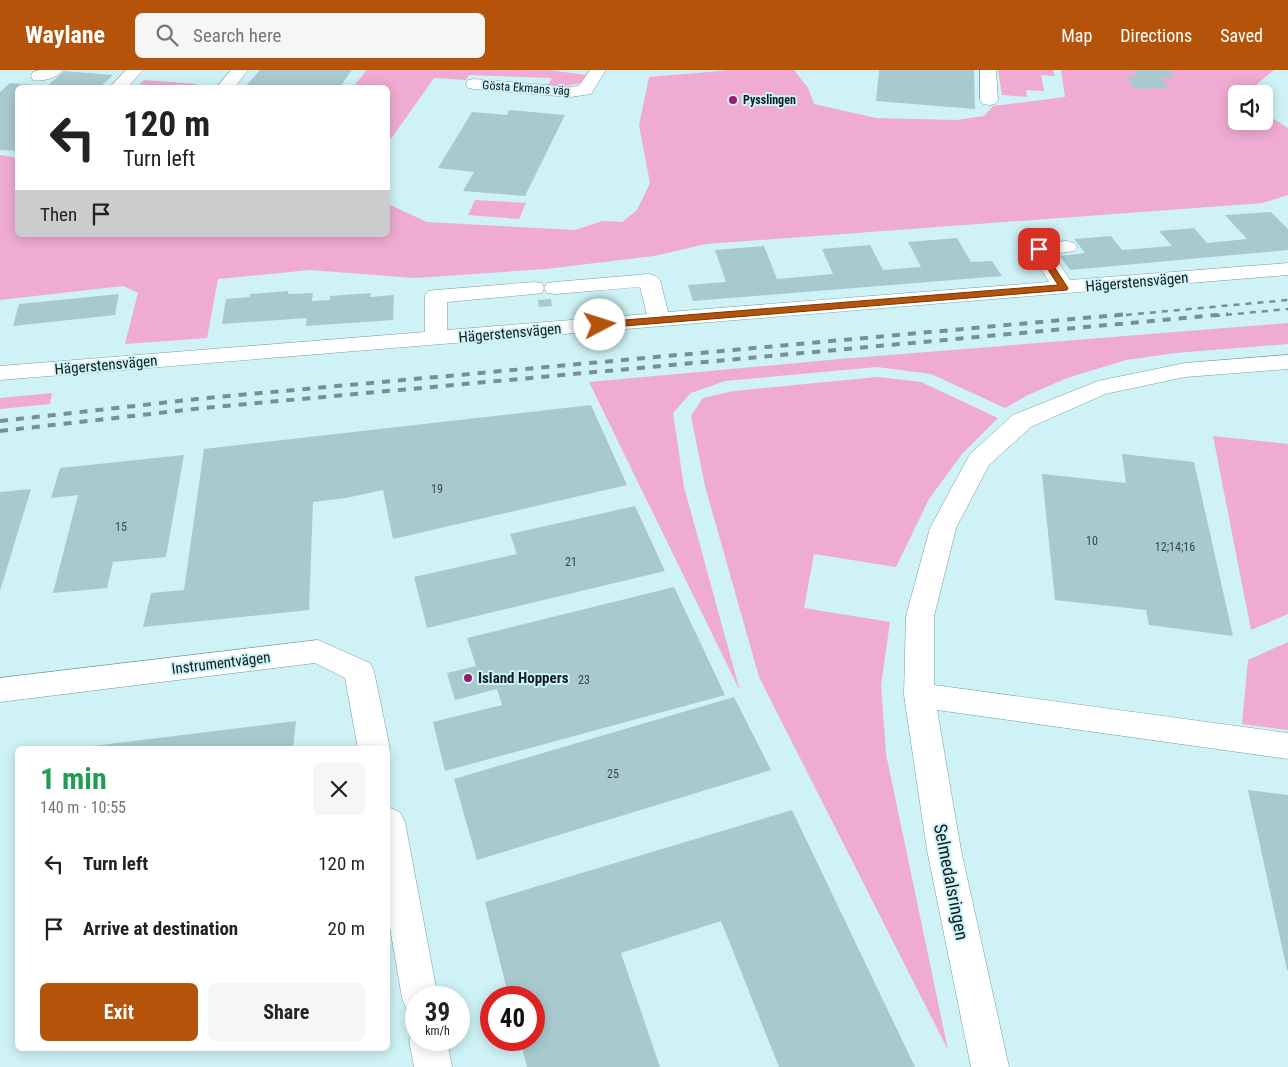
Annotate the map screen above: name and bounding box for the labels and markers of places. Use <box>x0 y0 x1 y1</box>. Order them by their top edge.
place label: Pysslingen <box>743 93 796 107</box>
marker: Pysslingen <box>727 94 739 106</box>
pin <box>1018 228 1060 270</box>
place label: Island Hoppers <box>478 669 569 687</box>
marker: Island Hoppers <box>462 672 474 684</box>

